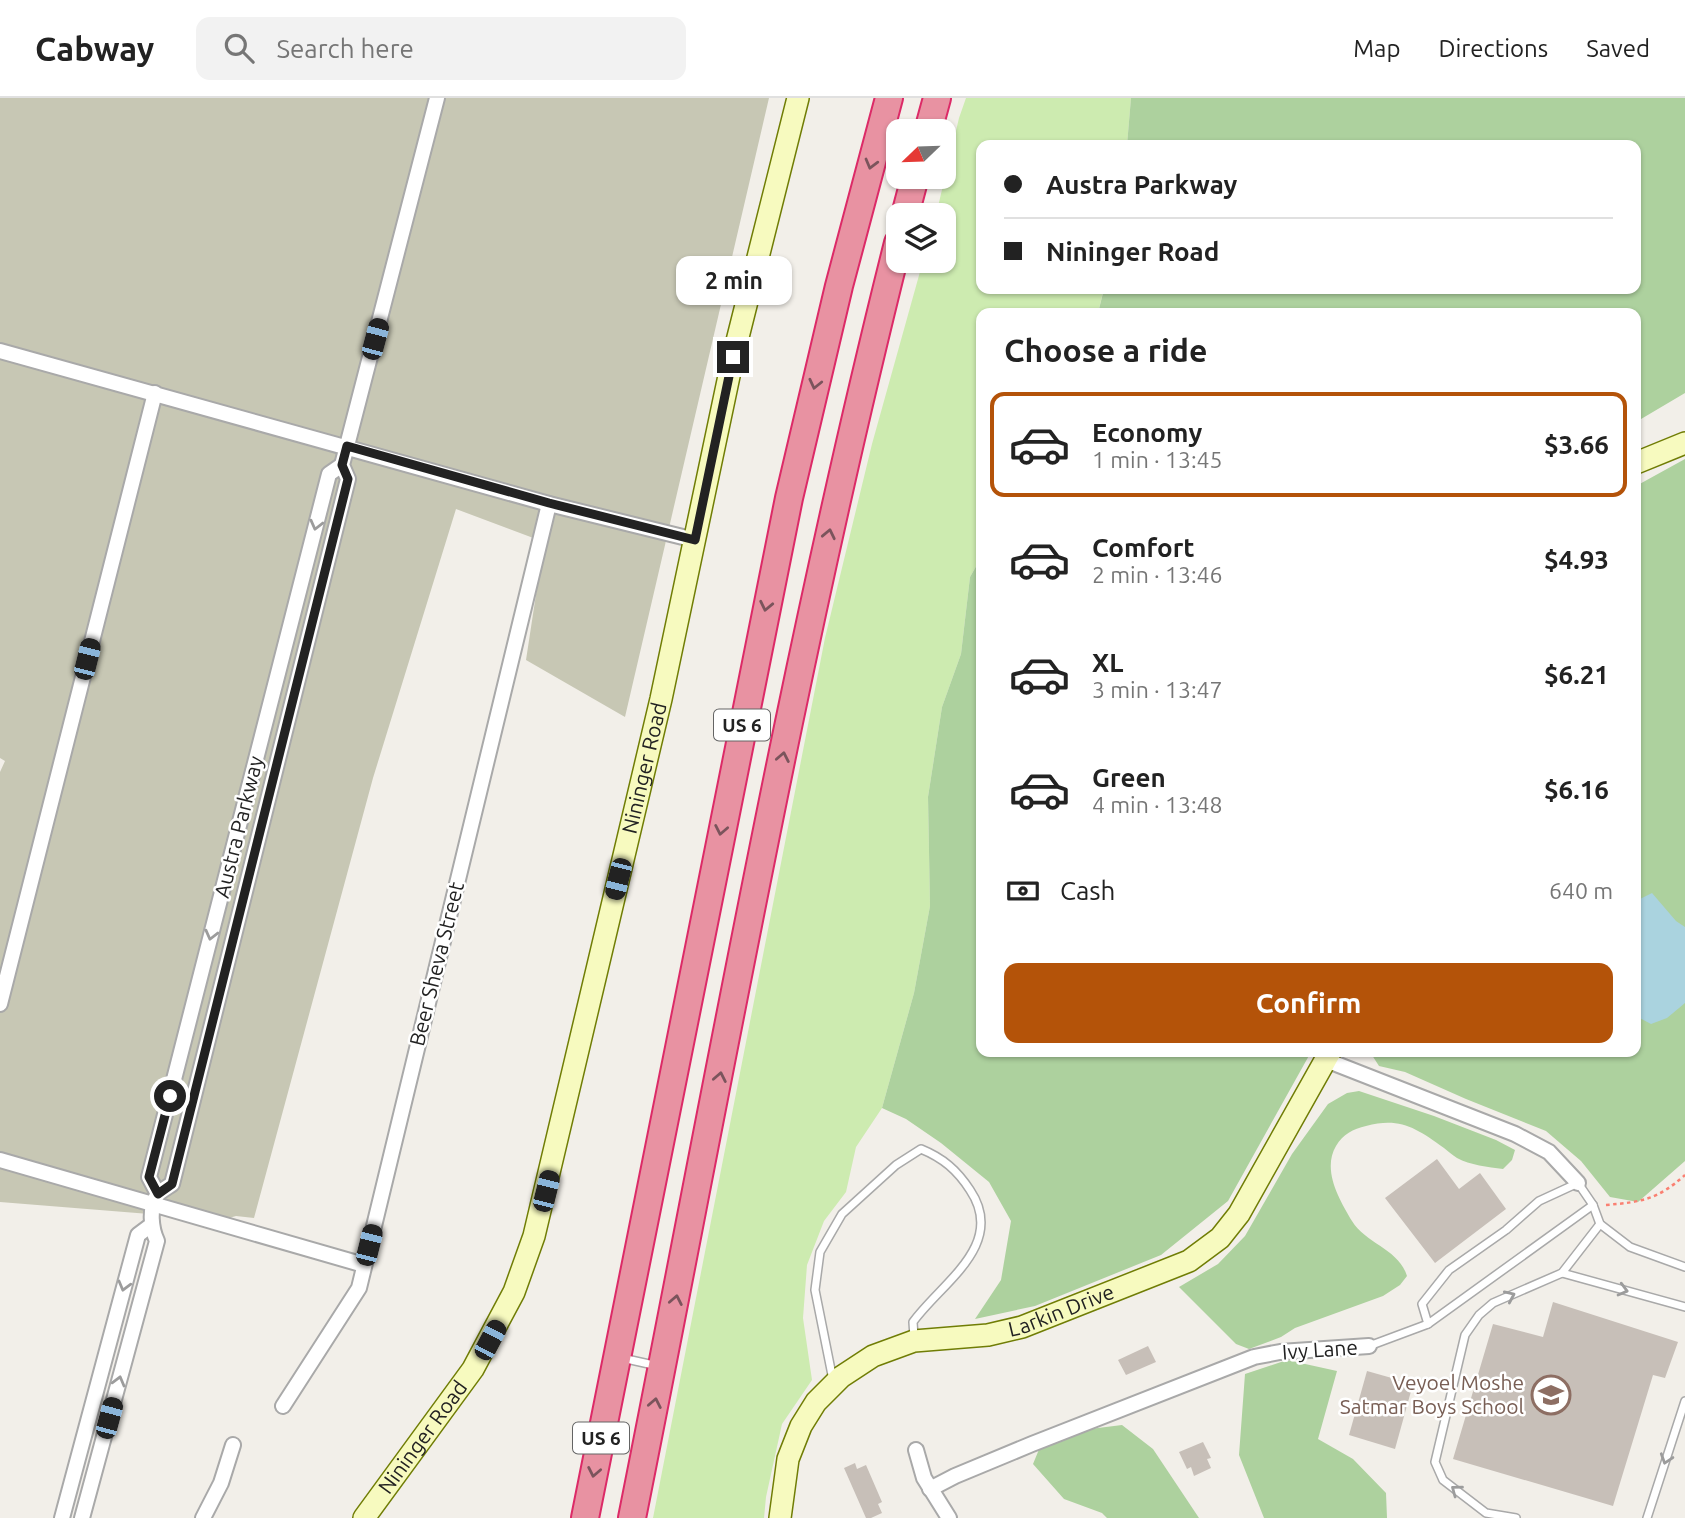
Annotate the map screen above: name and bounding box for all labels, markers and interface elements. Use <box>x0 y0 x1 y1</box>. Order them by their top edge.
search box <box>196 17 686 80</box>
icon: search <box>220 29 258 67</box>
text: Cabway <box>35 30 154 67</box>
text: Search here <box>276 34 414 63</box>
text: Map <box>1353 35 1400 62</box>
text: Directions <box>1438 35 1548 62</box>
text: Saved <box>1586 35 1650 62</box>
north arrow <box>886 119 956 189</box>
map controls <box>886 119 956 273</box>
one-way arrow <box>865 158 879 170</box>
text: Austra Parkway <box>1046 170 1237 199</box>
button: layers <box>886 203 956 273</box>
text: Nininger Road <box>1046 237 1219 266</box>
callout: 2 min <box>675 256 791 304</box>
text: 2 min <box>705 268 763 293</box>
car <box>360 316 391 362</box>
text: Choose a ride <box>1004 332 1207 368</box>
route end <box>717 341 749 373</box>
one-way arrow <box>809 378 823 390</box>
icon: car <box>1008 413 1071 476</box>
text: Economy <box>1092 418 1202 447</box>
text: $3.66 <box>1544 430 1609 459</box>
text: 1 min · 13:45 <box>1092 447 1223 472</box>
one-way arrow <box>310 519 324 531</box>
one-way arrow <box>820 528 835 540</box>
icon: car <box>1008 528 1071 591</box>
text: Comfort <box>1092 533 1195 562</box>
text: $4.93 <box>1544 545 1609 574</box>
text: 2 min · 13:46 <box>1092 562 1223 587</box>
one-way arrow <box>759 600 774 612</box>
car <box>72 636 103 682</box>
icon: car <box>1008 643 1071 706</box>
text: XL <box>1092 648 1123 677</box>
text: $6.21 <box>1544 660 1609 689</box>
text: 3 min · 13:47 <box>1092 677 1223 702</box>
street label: Nininger Road <box>617 700 671 836</box>
road number: US 6 <box>714 710 770 740</box>
one-way arrow <box>774 751 789 763</box>
street label: Austra Parkway <box>209 753 267 900</box>
icon: car <box>1008 758 1071 821</box>
text: Green <box>1092 763 1166 792</box>
text: $6.16 <box>1544 775 1609 804</box>
text: 4 min · 13:48 <box>1092 792 1223 817</box>
one-way arrow <box>714 824 729 836</box>
car <box>603 856 634 902</box>
icon: cash <box>1004 872 1042 910</box>
text: Cash <box>1060 876 1115 905</box>
text: 640 m <box>1549 878 1613 903</box>
street label: Beer Sheva Street <box>404 879 468 1048</box>
one-way arrow <box>205 929 219 941</box>
button: Confirm <box>1004 963 1613 1043</box>
one-way arrow <box>711 1071 726 1083</box>
route start <box>154 1080 186 1112</box>
car <box>531 1168 562 1214</box>
car <box>354 1222 385 1268</box>
street label: Larkin Drive <box>1006 1279 1117 1341</box>
one-way arrow <box>118 1280 132 1292</box>
one-way arrow <box>1617 1282 1629 1296</box>
one-way arrow <box>1502 1290 1515 1304</box>
one-way arrow <box>667 1294 682 1306</box>
car <box>471 1317 510 1363</box>
street label: Ivy Lane <box>1281 1334 1359 1364</box>
place label: Veyoel Moshe Satmar Boys School <box>1340 1370 1524 1418</box>
school or university icon: Veyoel Moshe Satmar Boys School <box>1530 1374 1572 1416</box>
one-way arrow <box>111 1375 125 1387</box>
street label: Nininger Road <box>373 1375 472 1498</box>
car <box>94 1395 125 1441</box>
one-way arrow <box>647 1397 662 1409</box>
road number: US 6 <box>573 1422 629 1454</box>
one-way arrow <box>1660 1453 1674 1465</box>
one-way arrow <box>587 1466 602 1478</box>
one-way arrow <box>1451 1486 1463 1498</box>

